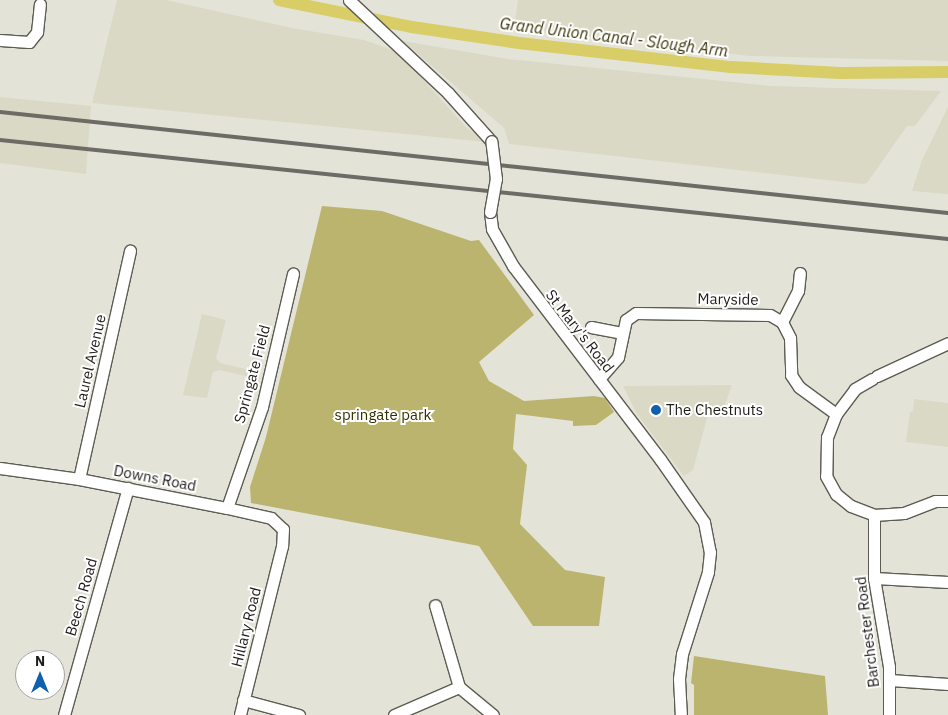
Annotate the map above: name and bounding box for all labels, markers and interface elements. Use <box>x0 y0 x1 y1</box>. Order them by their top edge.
water label: Grand Union Canal - Slough Arm <box>499 13 729 61</box>
street label: St Mary's Road <box>542 286 618 376</box>
street label: Maryside <box>697 289 759 309</box>
street label: Laurel Avenue <box>71 312 109 410</box>
street label: Springate Field <box>230 323 274 425</box>
place label: The Chestnuts <box>666 401 763 419</box>
marker: The Chestnuts <box>650 404 662 416</box>
park label: springate park <box>335 406 431 424</box>
street label: Downs Road <box>112 461 198 495</box>
street label: Beech Road <box>61 556 101 638</box>
street label: Barchester Road <box>851 575 883 689</box>
street label: Hillary Road <box>227 585 265 669</box>
north arrow <box>15 650 65 700</box>
text: N <box>35 652 45 670</box>

